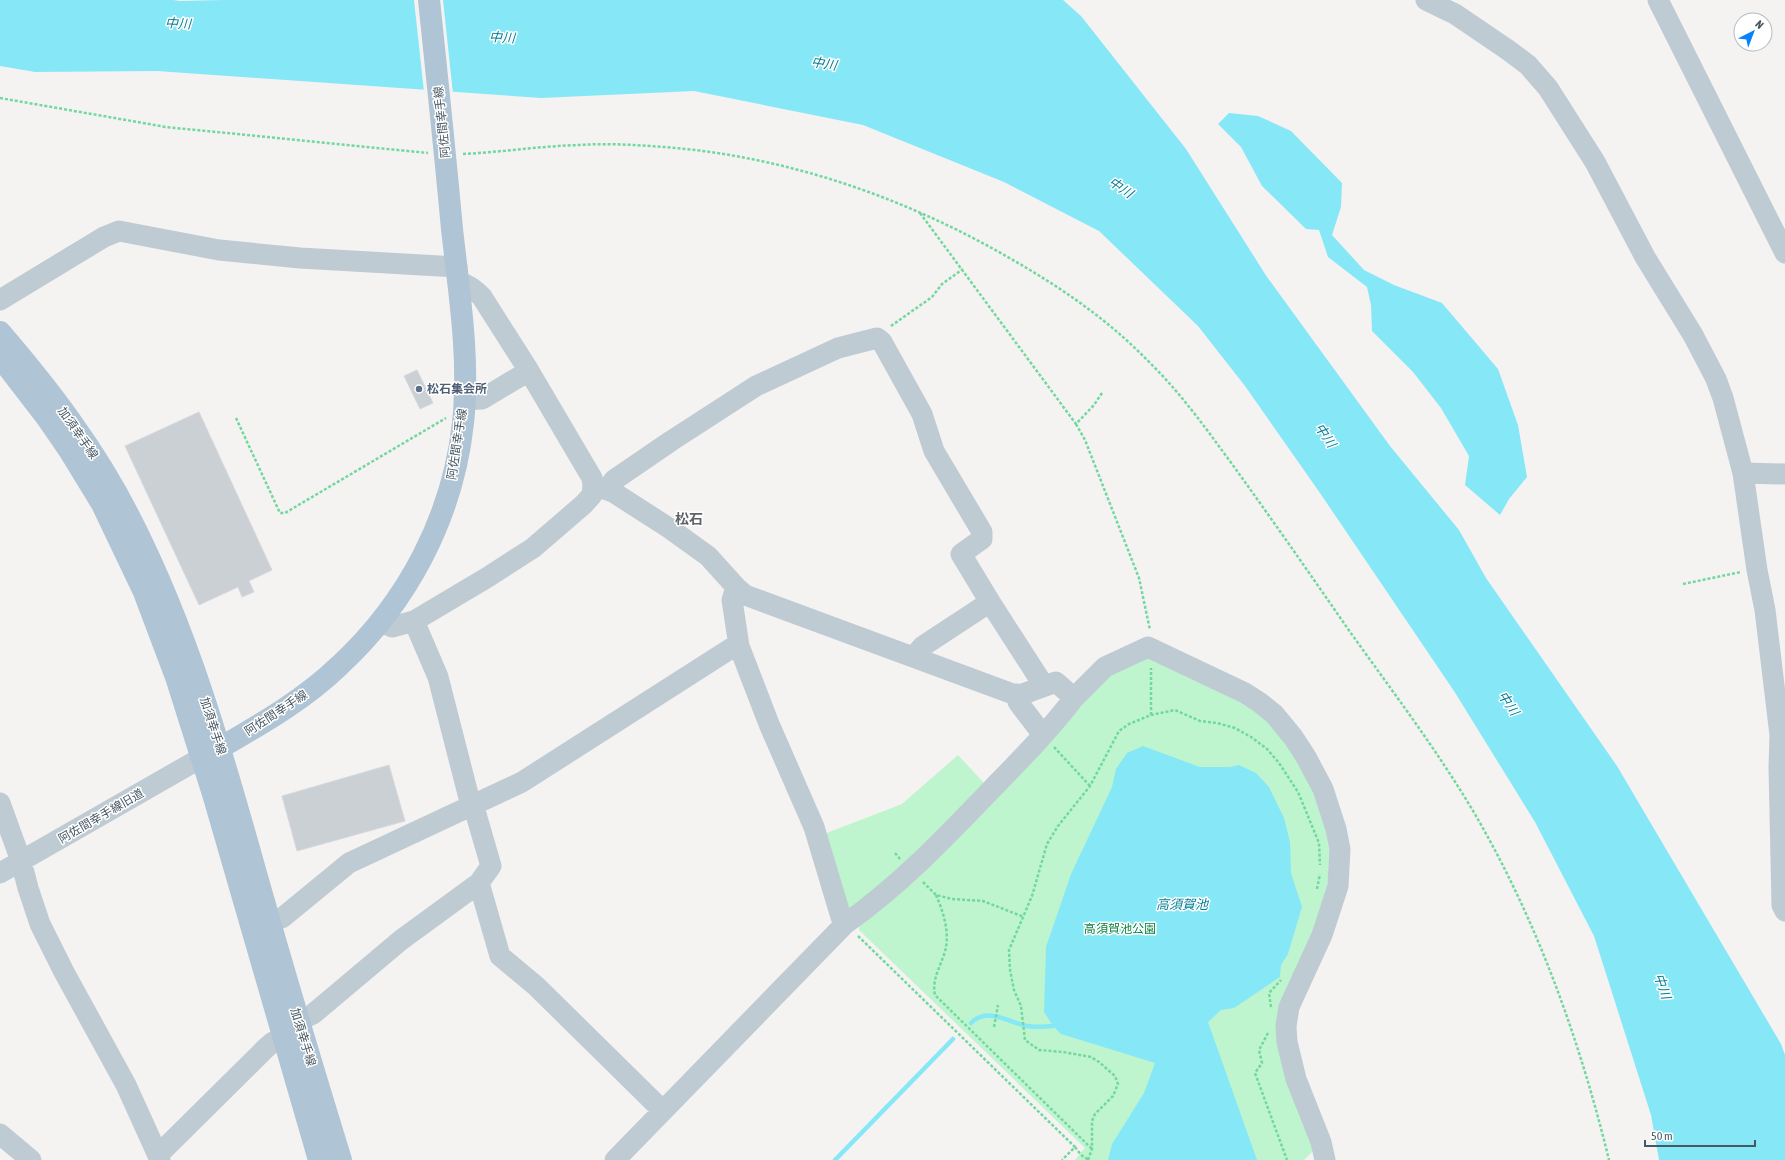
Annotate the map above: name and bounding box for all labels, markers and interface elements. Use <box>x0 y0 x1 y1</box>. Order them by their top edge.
north arrow <box>1733 12 1773 52</box>
water label: 中川 <box>165 15 193 32</box>
text: N <box>1753 18 1766 31</box>
water label: 中川 <box>489 29 517 46</box>
water label: 中川 <box>810 54 840 73</box>
street label: 阿佐間幸手線 <box>431 85 453 159</box>
water label: 中川 <box>1106 174 1137 202</box>
place label: 松石集会所 <box>427 382 487 396</box>
marker: 松石集会所 <box>414 384 424 394</box>
street label: 加須幸手線 <box>55 404 101 462</box>
street label: 阿佐間幸手線 <box>444 407 470 481</box>
water label: 中川 <box>1312 420 1340 452</box>
district label: 松石 <box>675 511 703 527</box>
street label: 阿佐間幸手線 <box>242 688 310 738</box>
water label: 中川 <box>1495 688 1523 720</box>
street label: 加須幸手線 <box>197 695 229 757</box>
street label: 阿佐間幸手線旧道 <box>56 786 146 846</box>
water label: 高須賀池 <box>1156 897 1210 912</box>
park label: 高須賀池公園 <box>1084 922 1156 936</box>
water label: 中川 <box>1651 971 1674 1003</box>
street label: 加須幸手線 <box>288 1006 318 1068</box>
scale bar <box>1645 1122 1755 1148</box>
text: 50 m <box>1651 1129 1673 1143</box>

